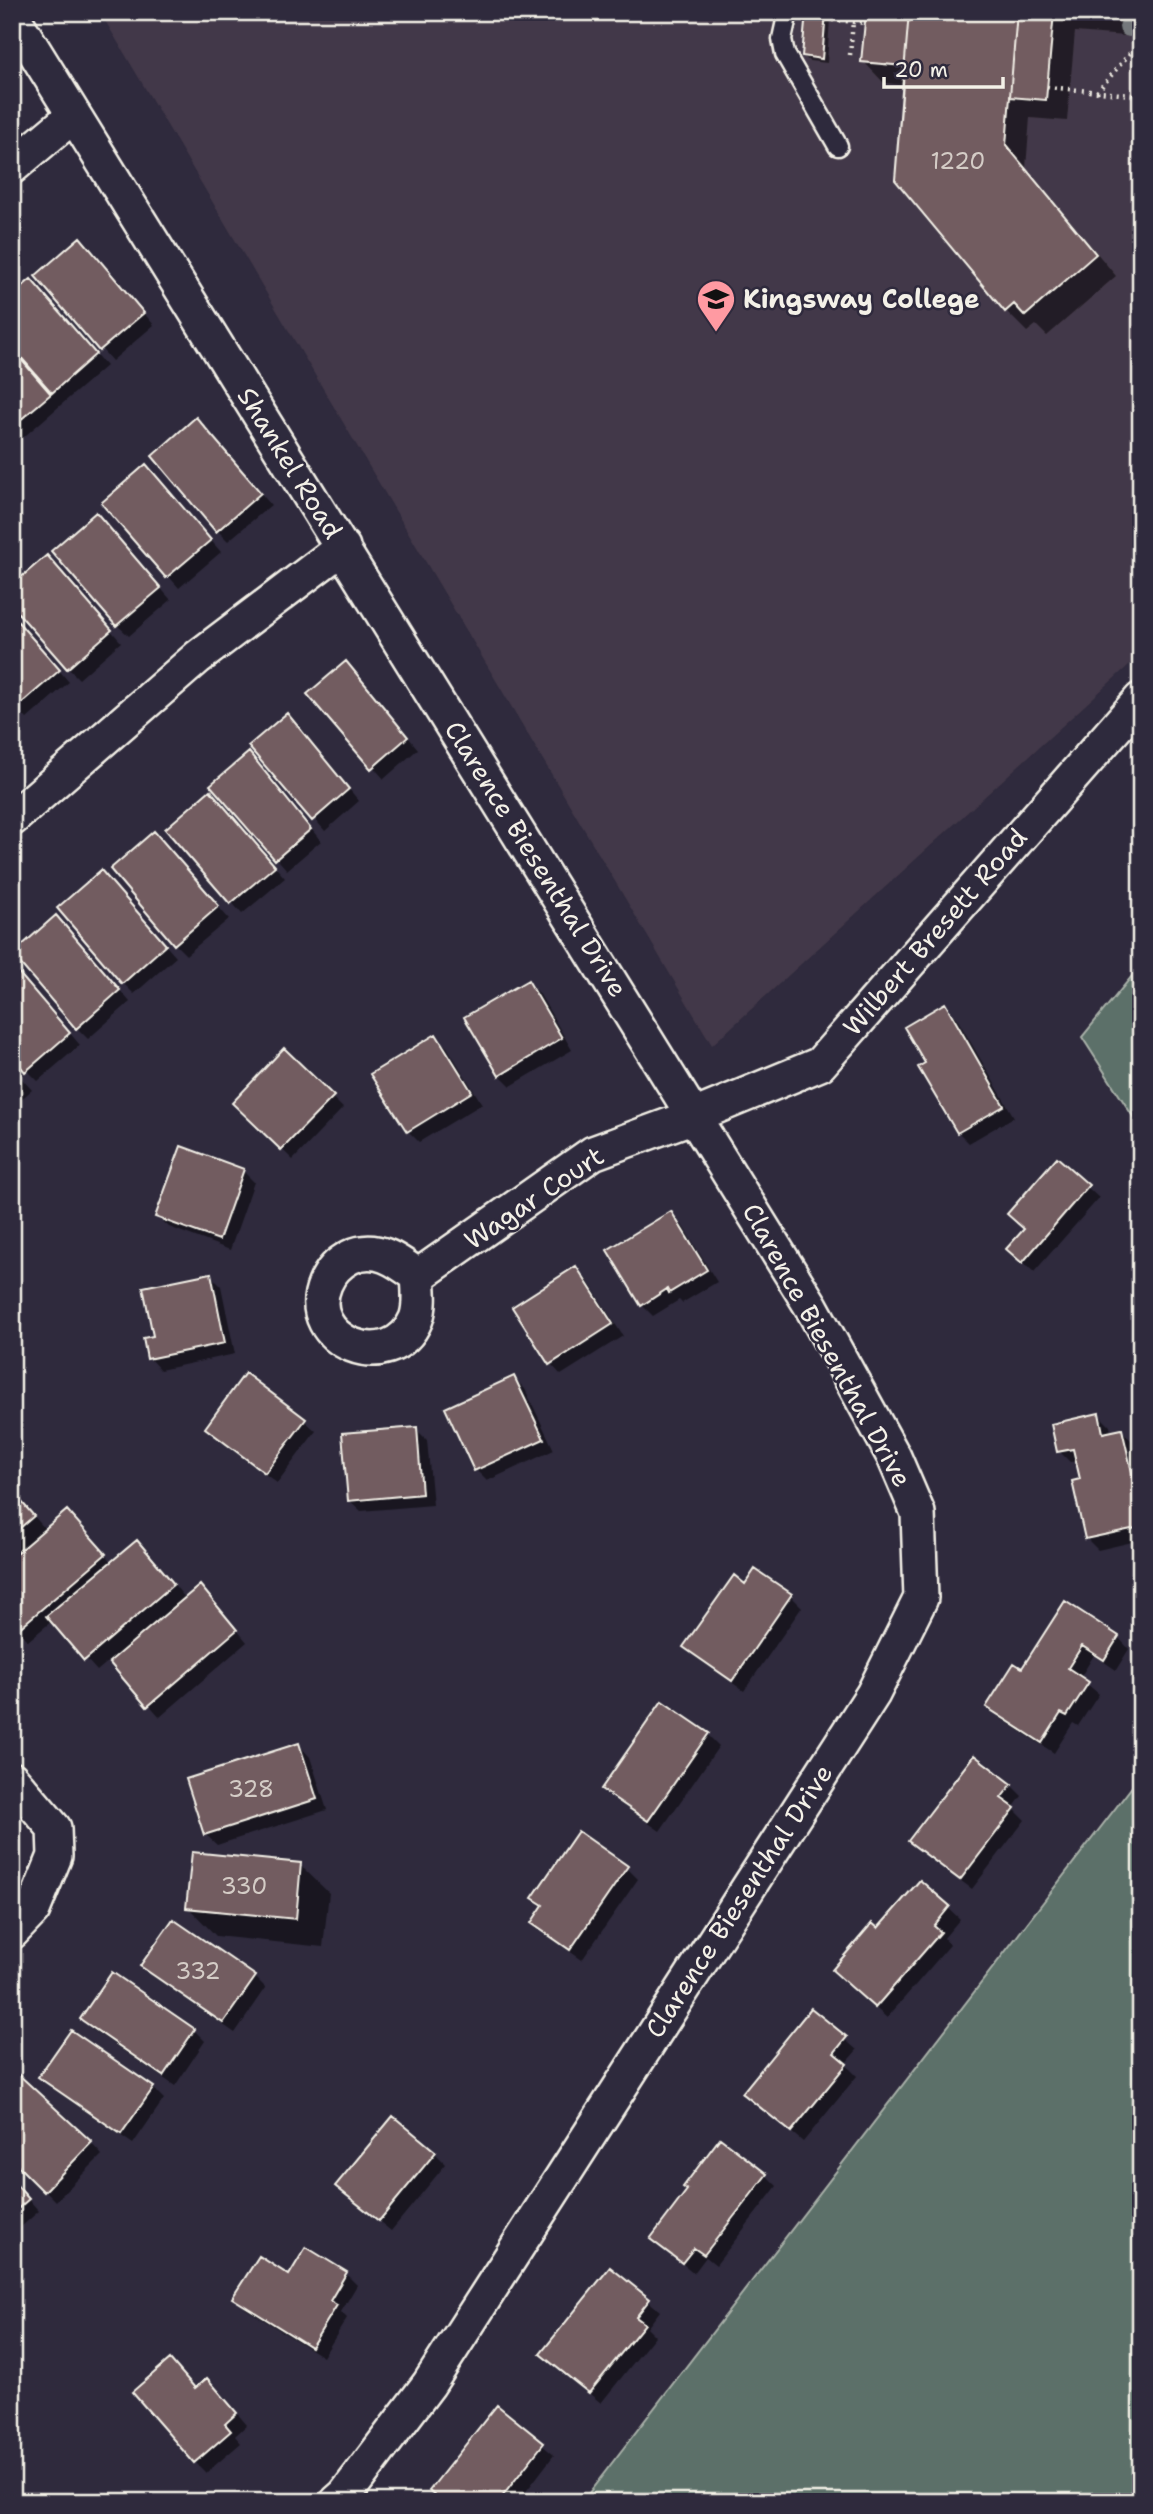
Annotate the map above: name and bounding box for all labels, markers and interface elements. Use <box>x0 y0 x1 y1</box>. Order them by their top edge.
scale bar <box>884 46 1002 90</box>
text: 20 m <box>894 56 948 84</box>
house number: 1220 <box>931 146 985 176</box>
school or university icon: Kingsway College <box>695 278 737 333</box>
place label: Kingsway College <box>743 281 980 316</box>
street label: Shankel Road <box>230 380 351 545</box>
street label: Clarence Biesenthal Drive <box>437 714 636 1003</box>
street label: Wilbert Bresett Road <box>835 820 1035 1043</box>
street label: Wagar Court <box>457 1138 610 1257</box>
street label: Clarence Biesenthal Drive <box>735 1197 920 1493</box>
street label: Clarence Biesenthal Drive <box>637 1757 840 2044</box>
house number: 328 <box>228 1774 274 1804</box>
house number: 330 <box>221 1871 267 1901</box>
house number: 332 <box>175 1956 221 1986</box>

